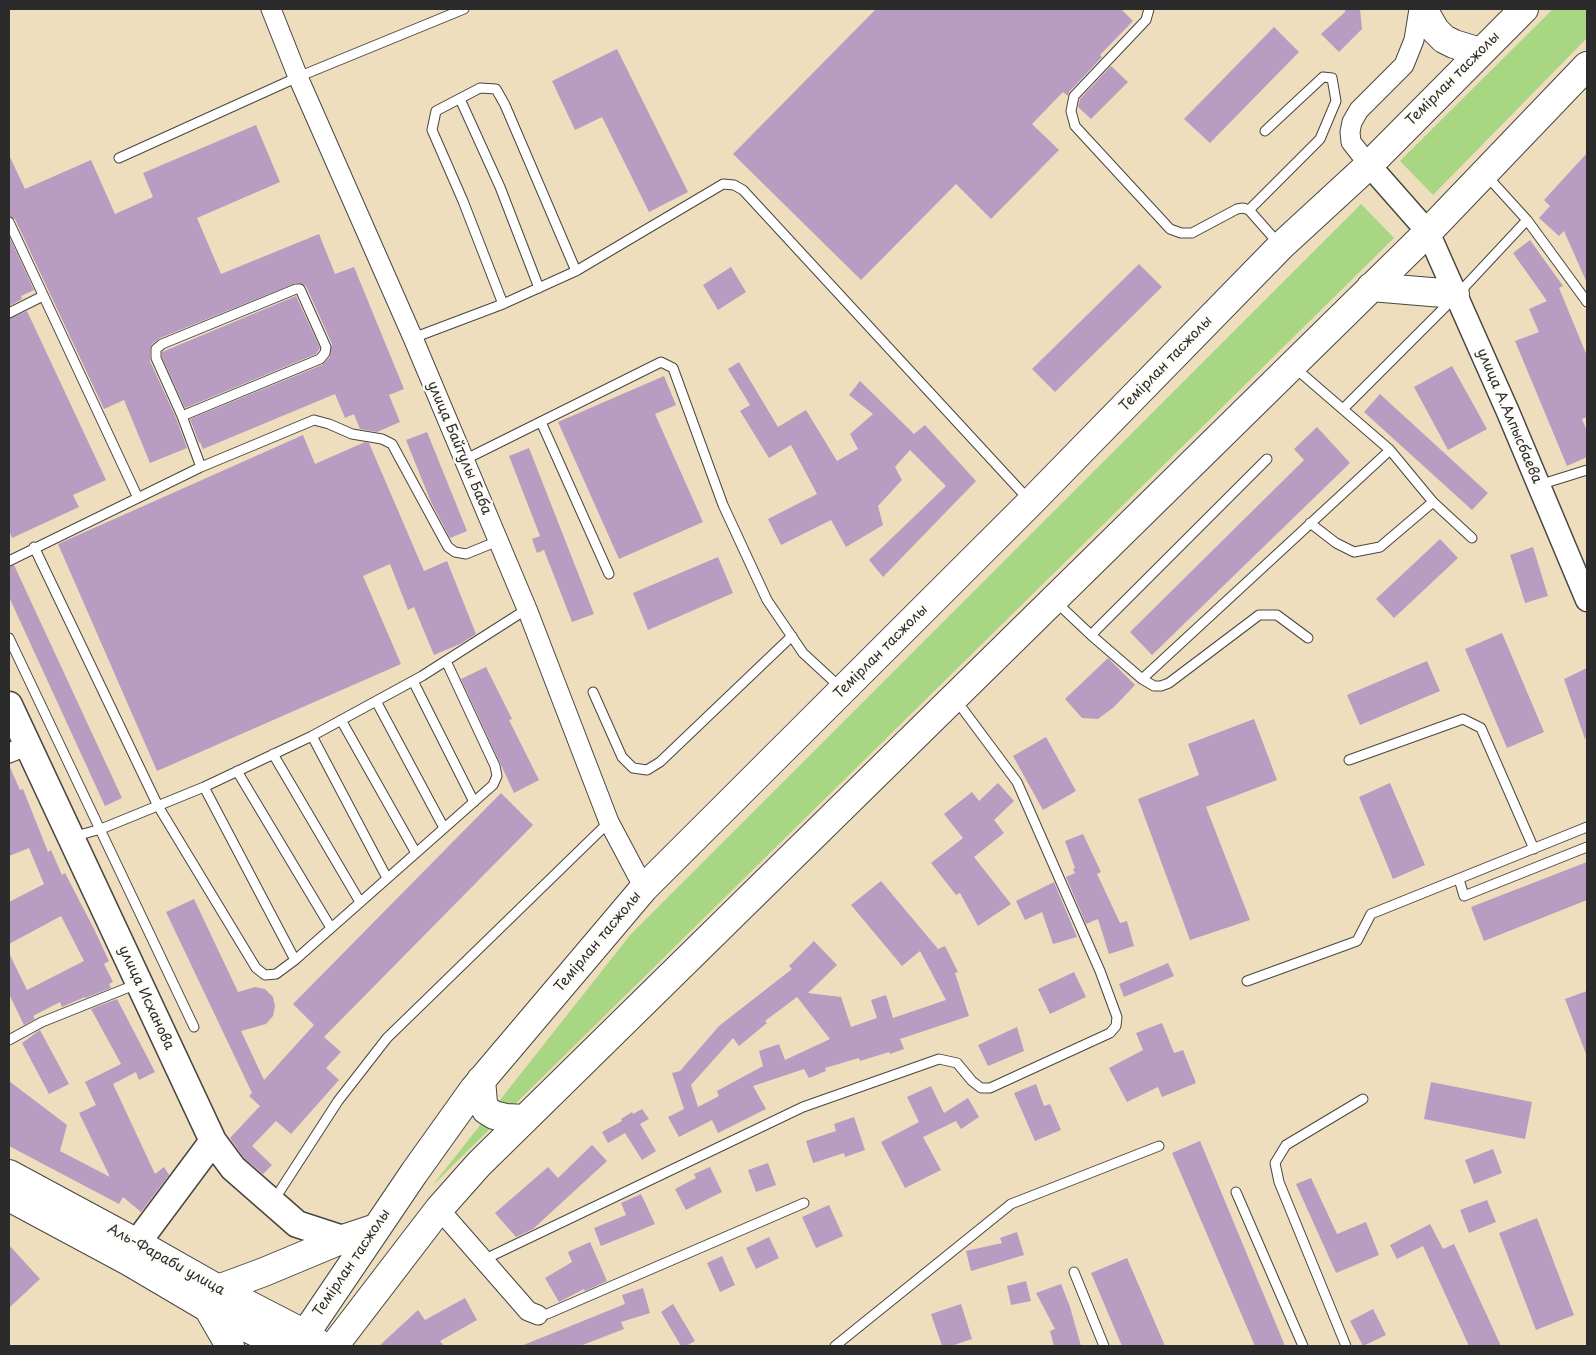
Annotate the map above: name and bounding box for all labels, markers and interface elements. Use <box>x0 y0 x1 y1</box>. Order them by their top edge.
street label: Темірлан тасжолы <box>1403 29 1503 129</box>
street label: Темірлан тасжолы <box>1116 313 1216 415</box>
street label: улица А.Алпысбаева <box>1473 346 1545 486</box>
street label: улица Байтулы Баба <box>423 379 495 517</box>
street label: Темірлан тасжолы <box>831 602 931 702</box>
street label: Темірлан тасжолы <box>551 888 645 996</box>
street label: улица Исханова <box>114 943 178 1053</box>
street label: Темірлан тасжолы <box>310 1206 394 1320</box>
street label: Аль-Фараби улица <box>104 1221 228 1299</box>

